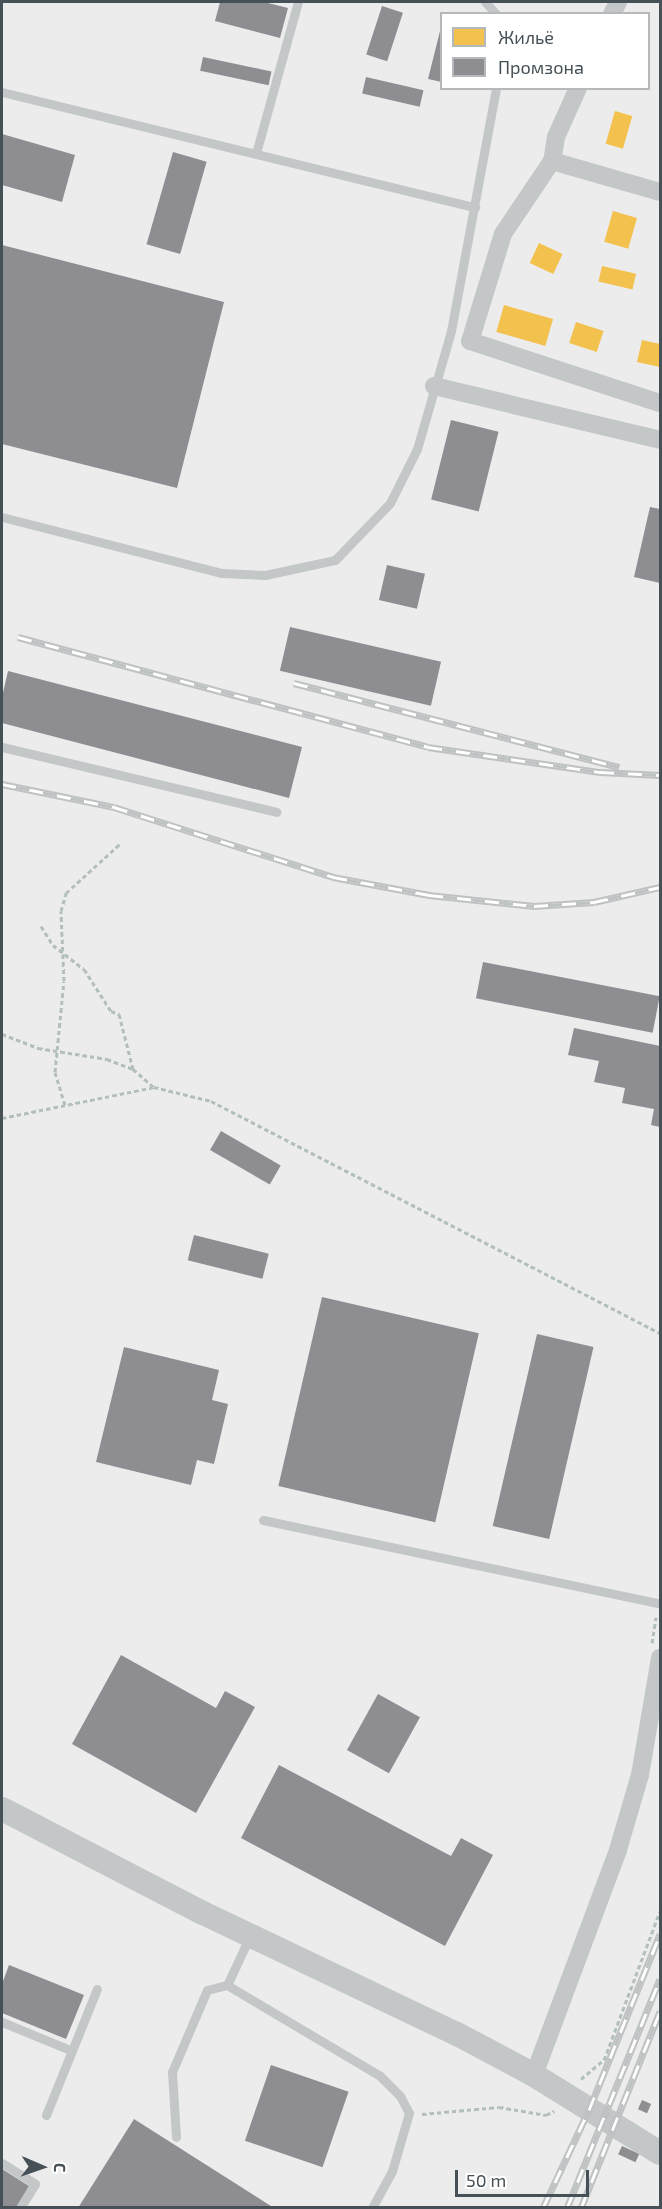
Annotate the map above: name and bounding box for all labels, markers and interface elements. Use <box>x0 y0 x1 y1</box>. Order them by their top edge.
legend <box>440 12 650 90</box>
text: Жильё <box>498 26 554 48</box>
text: Промзона <box>498 56 584 78</box>
north arrow <box>12 2137 72 2197</box>
scale bar <box>458 2158 592 2196</box>
text: С <box>51 2163 70 2173</box>
text: 50 m <box>466 2169 506 2191</box>

